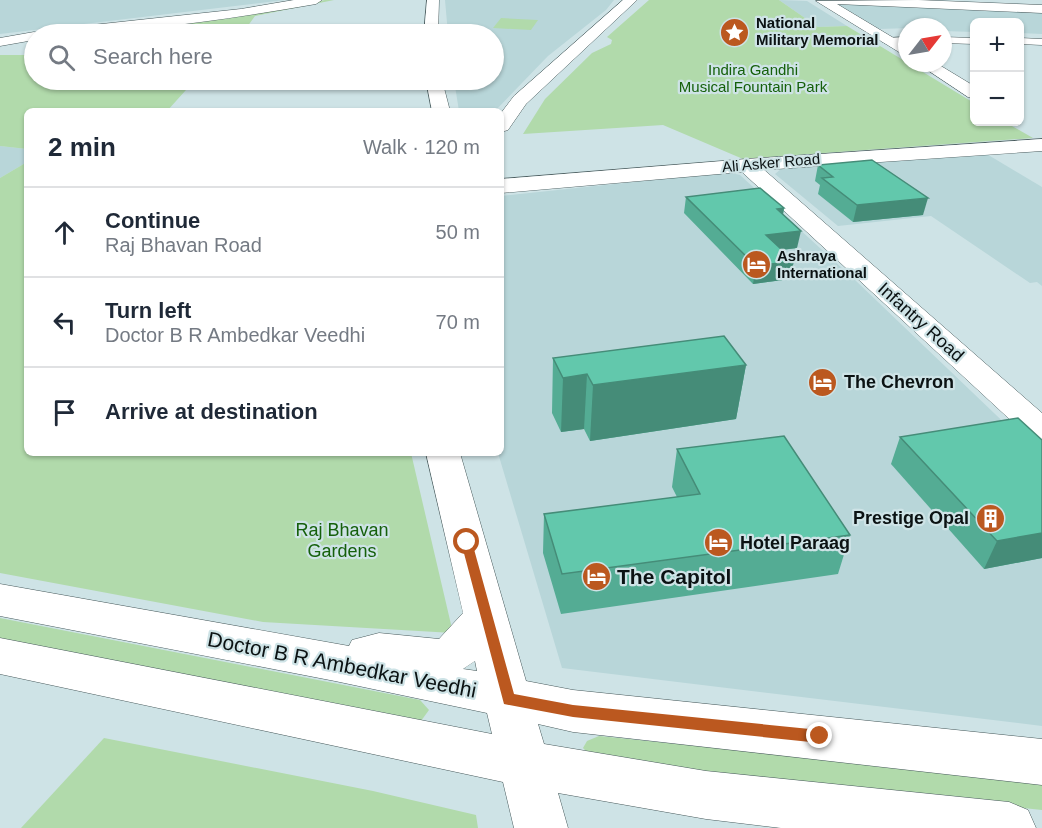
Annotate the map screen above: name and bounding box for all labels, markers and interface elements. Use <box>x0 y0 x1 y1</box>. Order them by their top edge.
place label: National Military Memorial <box>756 14 879 48</box>
place icon: National Military Memorial <box>719 16 751 48</box>
north arrow <box>898 18 952 72</box>
map controls <box>970 18 1024 126</box>
button: + <box>970 18 1024 72</box>
search box <box>24 24 504 90</box>
icon: search <box>45 41 78 74</box>
text: Search here <box>93 44 213 69</box>
park label: Indira Gandhi Musical Fountain Park <box>679 61 828 95</box>
button: − <box>970 72 1024 126</box>
text: 2 min <box>48 132 116 162</box>
text: Walk · 120 m <box>363 136 480 158</box>
street label: Ali Asker Road <box>721 150 821 175</box>
text: Continue <box>105 208 200 233</box>
icon: ahead <box>48 216 81 249</box>
text: 50 m <box>436 221 480 243</box>
text: Raj Bhavan Road <box>105 234 262 256</box>
place label: Ashraya International <box>777 247 867 281</box>
hotel icon: Ashraya International <box>740 249 772 281</box>
street label: Infantry Road <box>874 278 968 366</box>
text: Turn left <box>105 298 191 323</box>
icon: left <box>48 306 81 339</box>
text: 70 m <box>436 311 480 333</box>
text: Doctor B R Ambedkar Veedhi <box>105 324 365 346</box>
hotel icon: The Chevron <box>807 366 839 398</box>
place label: The Chevron <box>844 372 954 392</box>
icon: arrive <box>48 396 81 429</box>
text: Arrive at destination <box>105 399 318 424</box>
building icon: Prestige Opal <box>974 502 1006 534</box>
place label: Prestige Opal <box>853 508 969 528</box>
park label: Raj Bhavan Gardens <box>295 520 389 561</box>
hotel icon: Hotel Paraag <box>703 527 735 559</box>
route start <box>453 528 479 554</box>
place label: Hotel Paraag <box>740 533 850 553</box>
hotel icon: The Capitol <box>580 561 612 593</box>
place label: The Capitol <box>617 565 731 588</box>
street label: Doctor B R Ambedkar Veedhi <box>206 627 478 702</box>
route end <box>806 722 832 748</box>

